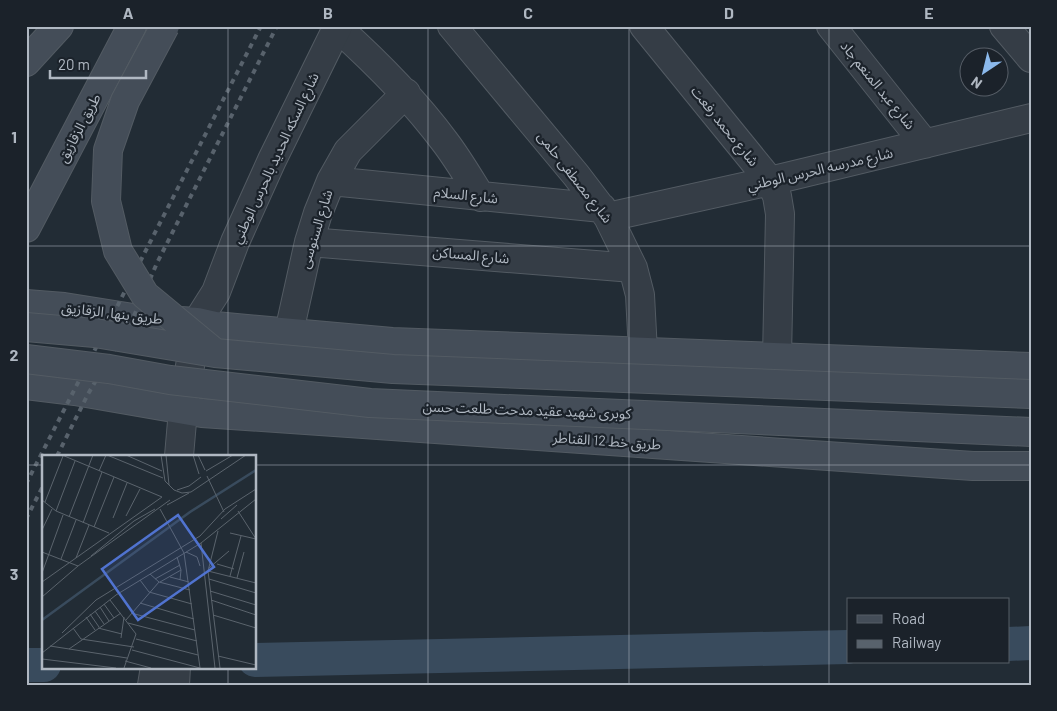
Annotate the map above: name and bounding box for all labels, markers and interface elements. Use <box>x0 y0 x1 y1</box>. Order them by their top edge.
text: A <box>123 3 134 22</box>
text: B <box>323 3 333 22</box>
text: C <box>523 3 533 22</box>
text: D <box>724 3 734 22</box>
text: E <box>924 3 934 22</box>
street label: شارع عبد المنعم جاد <box>835 37 919 134</box>
scale bar <box>50 48 146 80</box>
north arrow <box>960 48 1010 98</box>
text: 20 m <box>58 55 90 73</box>
street label: شارع السكه الحديد بالحرس الوطني <box>227 70 325 247</box>
text: N <box>968 73 985 93</box>
street label: شارع محمد رفعت <box>686 82 763 171</box>
street label: طريق الزقازيق <box>53 90 106 166</box>
text: 1 <box>11 127 17 146</box>
street label: شارع مصطفى حلمى <box>532 128 616 228</box>
street label: شارع مدرسه الحرس الوطني <box>745 143 895 197</box>
street label: شارع السلام <box>433 183 499 209</box>
street label: شارع السنوسى <box>295 187 338 271</box>
street label: شارع المساكن <box>432 243 510 269</box>
street label: طريق بنها, الزقازيق <box>60 298 164 329</box>
text: 2 <box>10 345 19 364</box>
street label: كوبرى شهيد عقيد مدحت طلعت حسن <box>422 397 632 423</box>
street label: طريق خط 12 القناطر <box>551 428 662 455</box>
inset map <box>42 455 256 668</box>
text: 3 <box>10 564 18 583</box>
legend <box>847 598 1010 664</box>
text: Road <box>892 609 925 627</box>
text: Railway <box>892 633 941 651</box>

